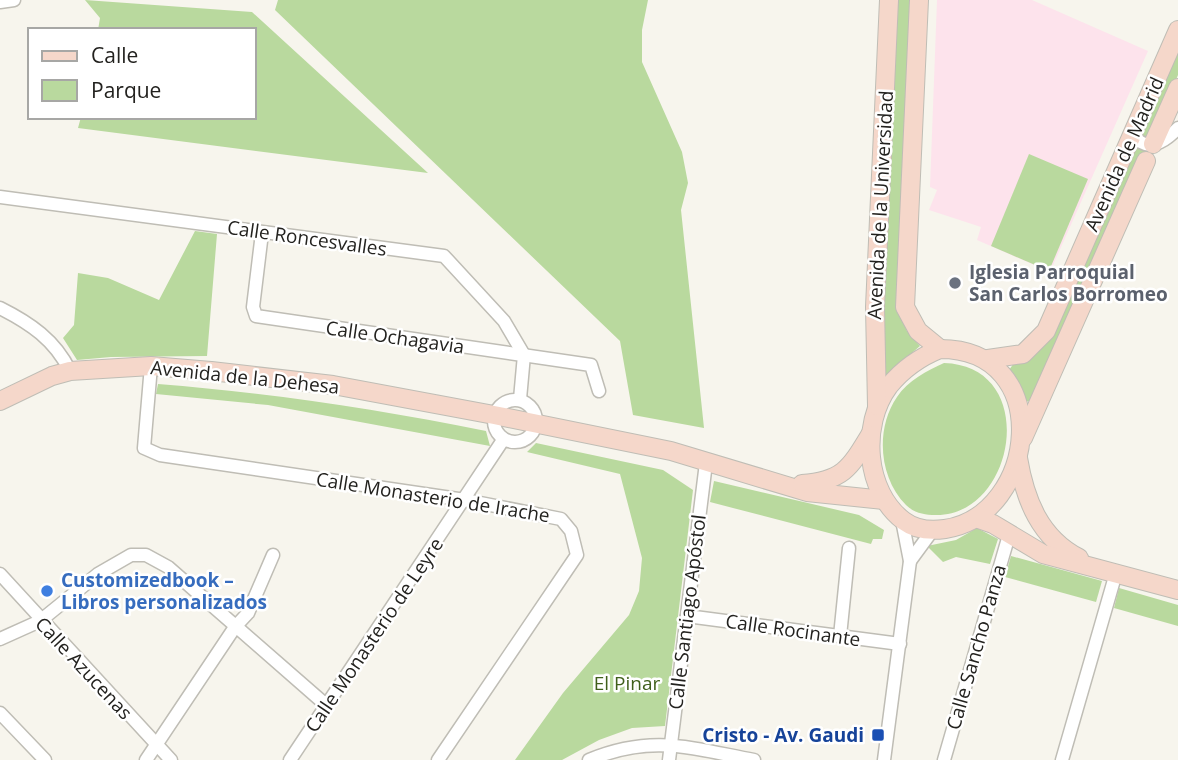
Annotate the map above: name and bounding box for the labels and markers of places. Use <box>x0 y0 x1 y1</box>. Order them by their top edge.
place label: Iglesia Parroquial San Carlos Borromeo <box>969 259 1168 307</box>
marker: Iglesia Parroquial San Carlos Borromeo <box>947 275 963 291</box>
place label: Customizedbook – Libros personalizados <box>61 567 267 615</box>
marker: Customizedbook – Libros personalizados <box>39 583 55 599</box>
place label: Cristo - Av. Gaudi <box>702 722 864 748</box>
marker: Cristo - Av. Gaudi <box>870 727 886 743</box>

